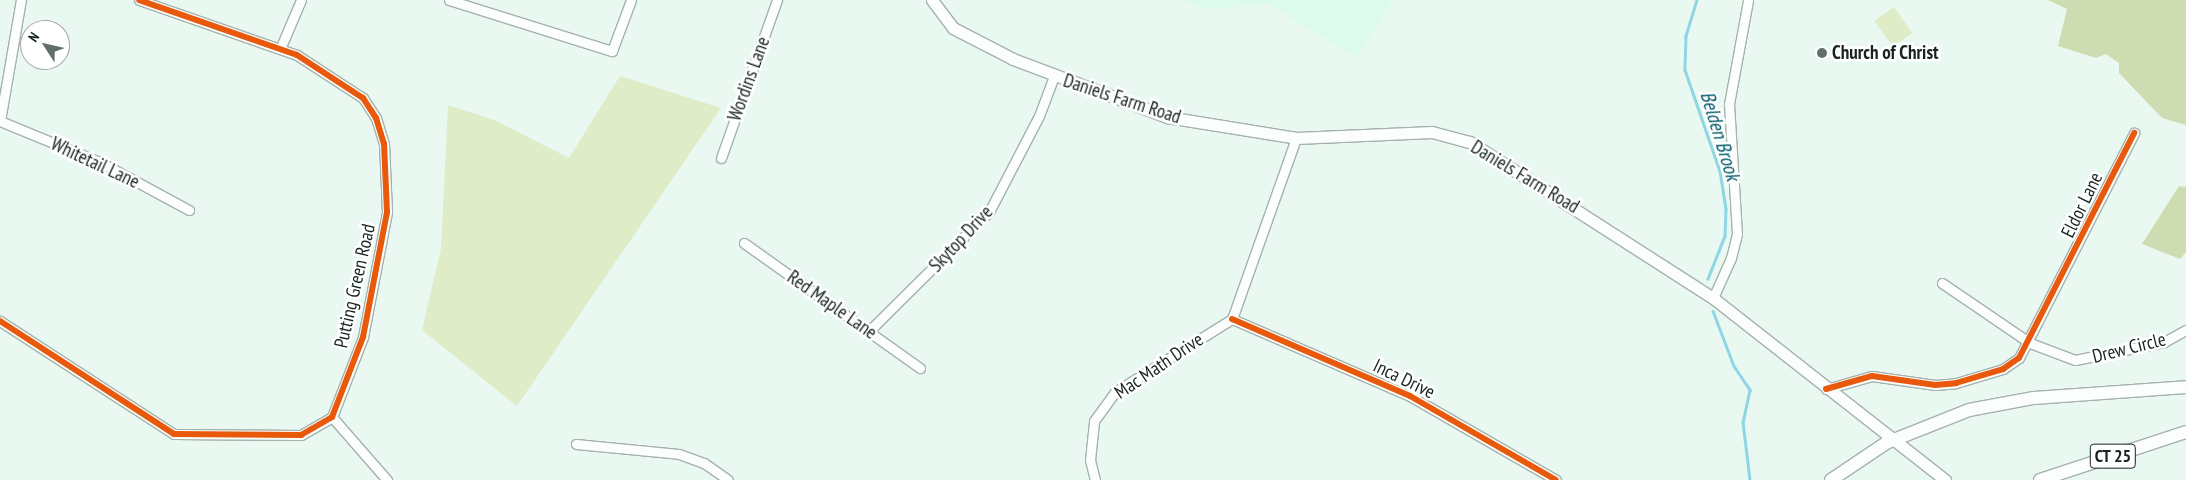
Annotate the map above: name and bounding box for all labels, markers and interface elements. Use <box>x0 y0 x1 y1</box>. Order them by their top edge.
north arrow <box>20 20 70 70</box>
text: N <box>24 29 43 45</box>
street label: Wordins Lane <box>723 34 775 124</box>
place label: Church of Christ <box>1832 42 1939 64</box>
marker: Church of Christ <box>1816 47 1828 59</box>
street label: Daniels Farm Road <box>1060 69 1184 129</box>
water label: Belden Brook <box>1695 88 1745 184</box>
street label: Whitetail Lane <box>47 133 143 193</box>
street label: Daniels Farm Road <box>1467 136 1583 218</box>
street label: Eldor Lane <box>2056 169 2108 241</box>
street label: Skytop Drive <box>924 201 998 277</box>
street label: Putting Green Road <box>330 222 380 350</box>
street label: Red Maple Lane <box>783 266 881 344</box>
street label: Mac Math Drive <box>1110 328 1208 404</box>
street label: Drew Circle <box>2090 328 2168 368</box>
street label: Inca Drive <box>1369 354 1439 404</box>
road number: CT 25 <box>2089 441 2137 472</box>

